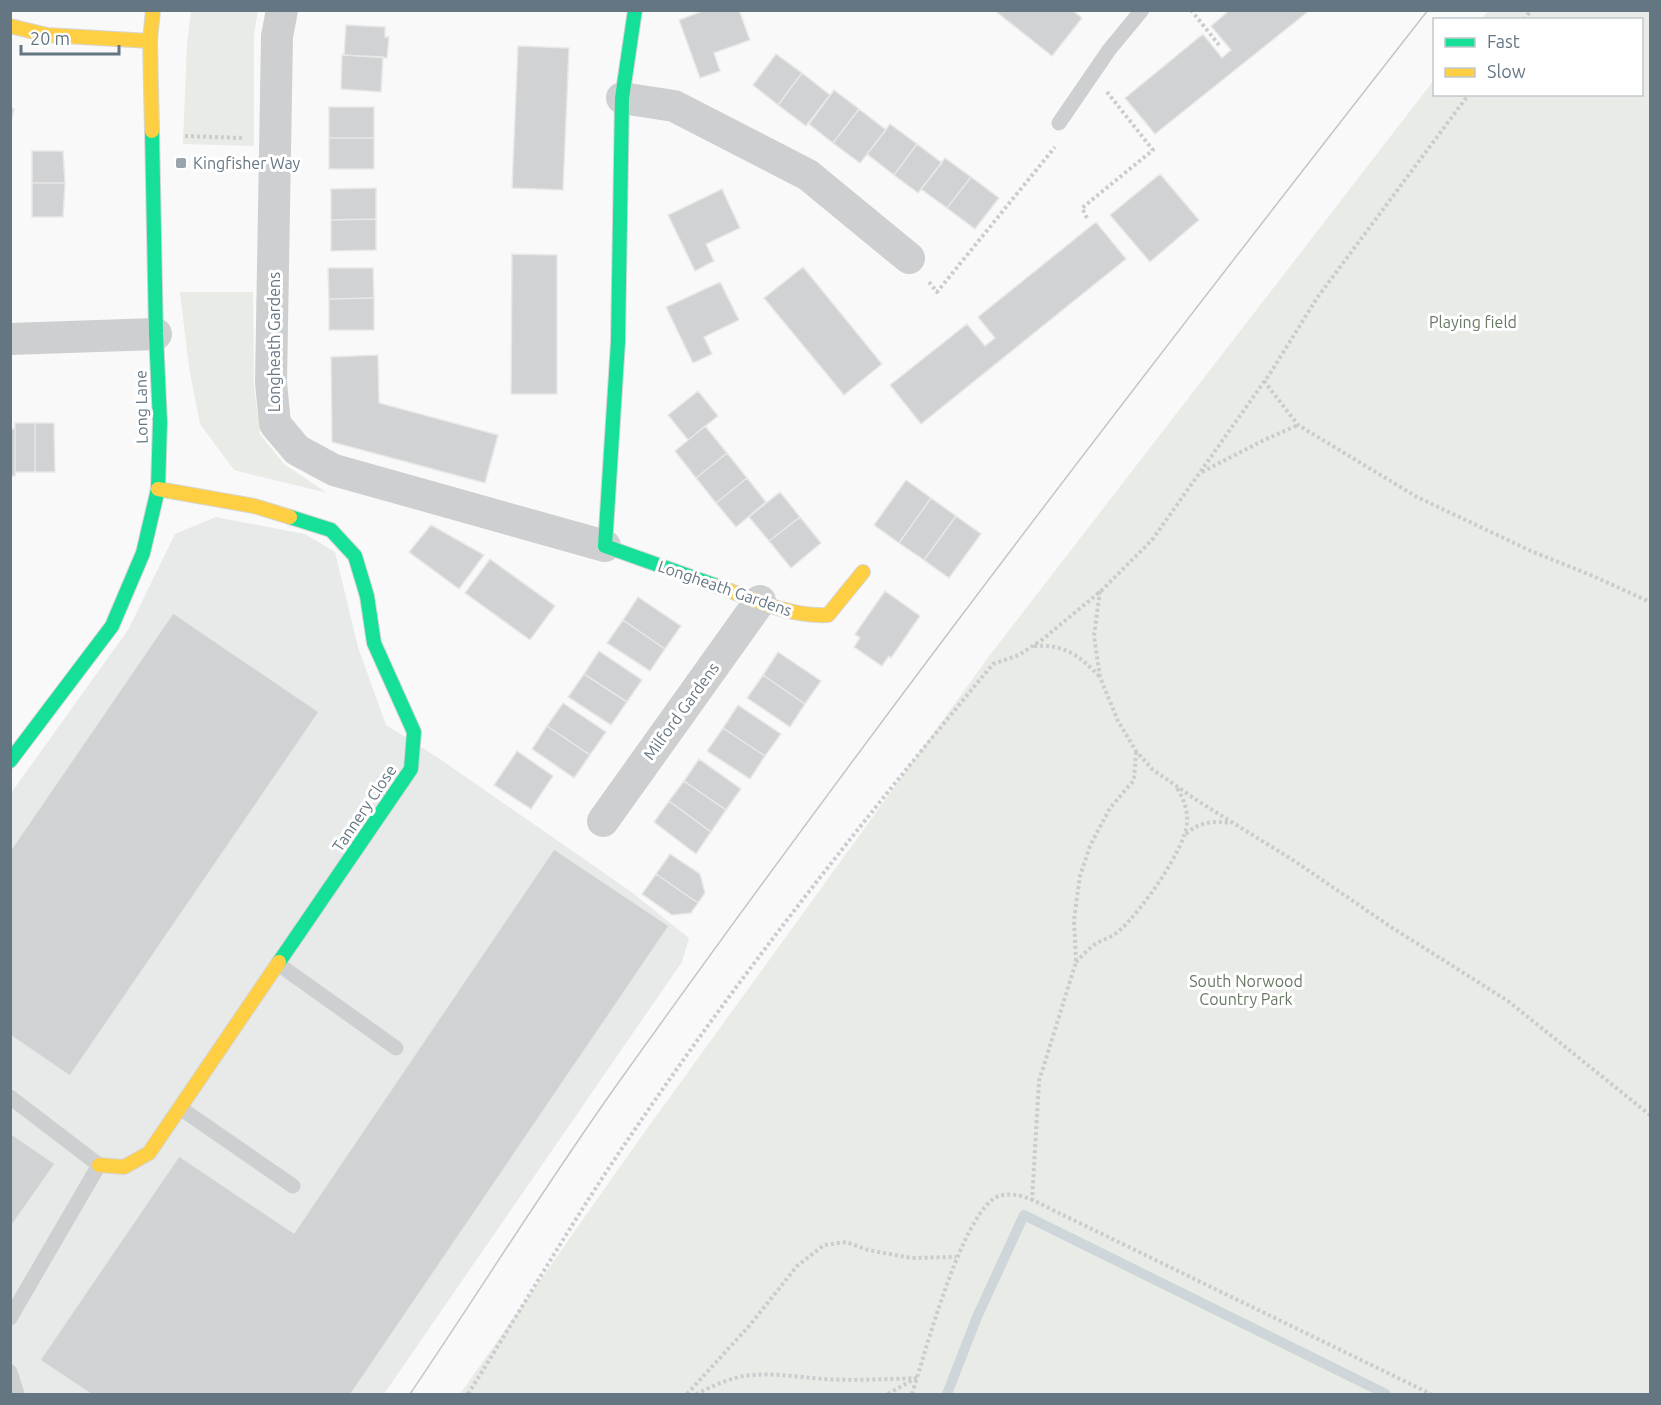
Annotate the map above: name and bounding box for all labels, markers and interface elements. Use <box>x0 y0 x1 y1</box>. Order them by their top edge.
scale bar <box>21 18 118 56</box>
legend <box>1433 18 1643 96</box>
text: 20 m <box>30 28 70 48</box>
text: Fast <box>1487 31 1520 51</box>
text: Slow <box>1487 61 1526 81</box>
place label: Kingfisher Way <box>193 154 301 172</box>
marker: Kingfisher Way <box>174 156 188 170</box>
street label: Longheath Gardens <box>265 272 283 412</box>
park label: Playing field <box>1429 313 1517 331</box>
street label: Long Lane <box>131 370 151 444</box>
street label: Longheath Gardens <box>656 557 794 619</box>
street label: Milford Gardens <box>640 659 722 763</box>
street label: Tannery Close <box>328 761 400 855</box>
park label: South Norwood Country Park <box>1189 972 1303 1008</box>

